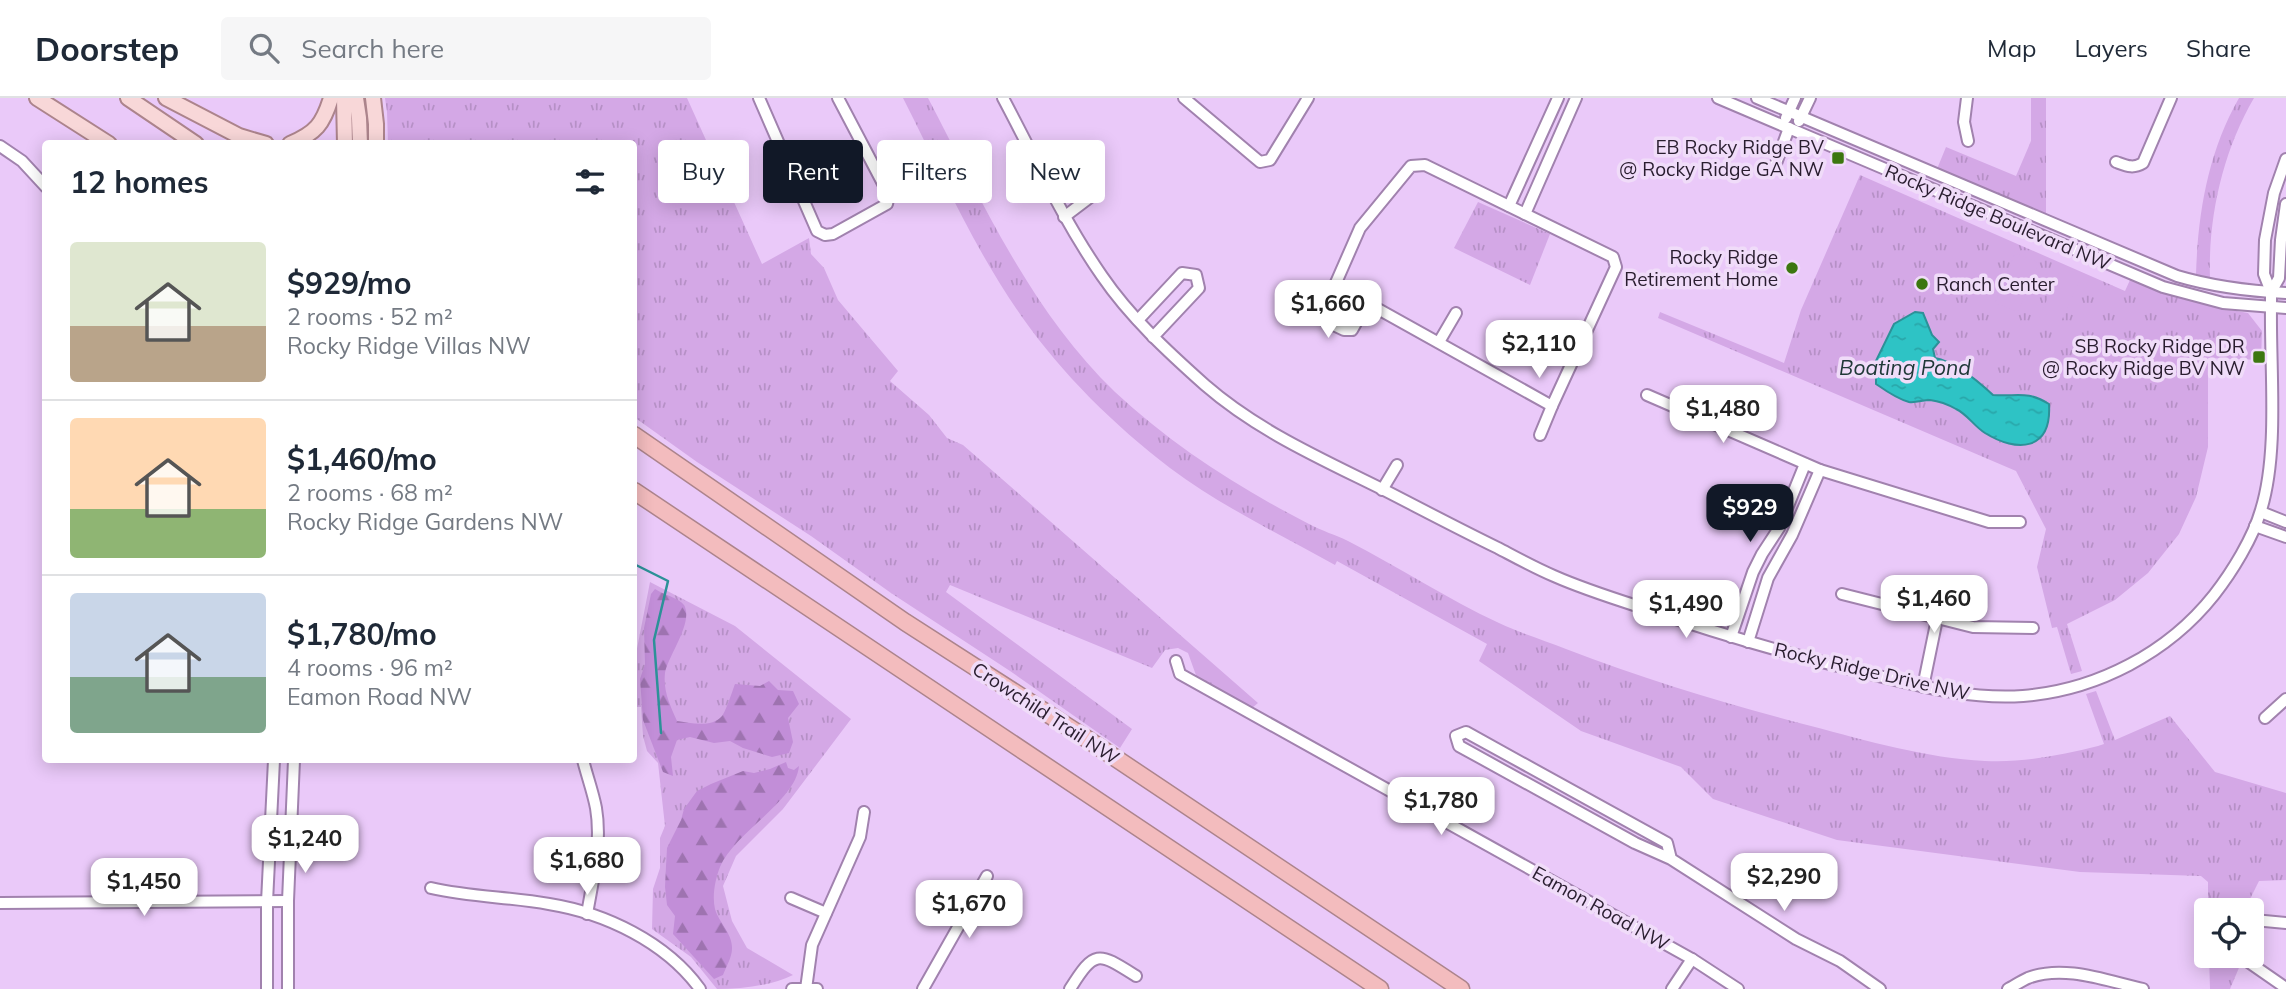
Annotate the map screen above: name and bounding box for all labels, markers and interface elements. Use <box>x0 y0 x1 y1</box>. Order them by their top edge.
search box <box>221 17 711 80</box>
text: Doorstep <box>35 28 179 69</box>
icon: search <box>245 29 283 67</box>
text: Search here <box>301 32 444 65</box>
text: Map <box>1987 33 2036 63</box>
text: Layers <box>2074 33 2148 63</box>
text: Share <box>2186 33 2251 63</box>
place label: EB Rocky Ridge BV @ Rocky Ridge GA NW <box>1619 135 1825 181</box>
chip: Buy <box>658 140 749 203</box>
chip: Rent <box>763 140 863 203</box>
chip: Filters <box>877 140 992 203</box>
chip: New <box>1006 140 1105 203</box>
marker: EB Rocky Ridge BV @ Rocky Ridge GA NW <box>1830 150 1846 166</box>
street label: Rocky Ridge Boulevard NW <box>1882 159 2114 275</box>
text: 12 homes <box>70 163 209 201</box>
icon: filters <box>571 163 609 201</box>
place label: Rocky Ridge Retirement Home <box>1624 245 1778 291</box>
marker: Rocky Ridge Retirement Home <box>1784 260 1800 276</box>
text: $929/mo <box>287 264 411 302</box>
icon: home <box>126 270 210 354</box>
place label: Ranch Center <box>1936 272 2055 296</box>
marker: Ranch Center <box>1914 276 1930 292</box>
pin: $1,660 <box>1271 280 1385 340</box>
text: $1,660 <box>1291 288 1365 317</box>
text: 2 rooms · 52 m² <box>287 302 453 331</box>
pin: $2,110 <box>1482 320 1596 380</box>
text: $2,110 <box>1502 328 1576 357</box>
text: Rocky Ridge Villas NW <box>287 331 531 360</box>
place label: SB Rocky Ridge DR @ Rocky Ridge BV NW <box>2042 334 2245 380</box>
marker: SB Rocky Ridge DR @ Rocky Ridge BV NW <box>2251 349 2267 365</box>
water label: Boating Pond <box>1839 354 1971 380</box>
pin: $1,480 <box>1666 386 1780 445</box>
text: $1,480 <box>1686 393 1760 422</box>
text: $1,460/mo <box>287 440 437 478</box>
icon: home <box>126 446 210 530</box>
text: 2 rooms · 68 m² <box>287 478 453 507</box>
pin: $929 <box>1709 484 1791 544</box>
text: $929 <box>1722 492 1778 521</box>
text: Rocky Ridge Gardens NW <box>287 507 563 536</box>
pin: $1,460 <box>1877 575 1991 635</box>
pin: $1,490 <box>1629 580 1743 640</box>
text: $1,460 <box>1897 583 1971 612</box>
text: $1,490 <box>1649 588 1723 617</box>
text: $1,780/mo <box>287 615 437 653</box>
icon: home <box>126 621 210 705</box>
street label: Rocky Ridge Drive NW <box>1772 637 1972 705</box>
text: 4 rooms · 96 m² <box>287 653 453 682</box>
street label: Crowchild Trail NW <box>968 657 1124 769</box>
text: Eamon Road NW <box>287 682 472 711</box>
pin: $1,780 <box>1384 778 1498 837</box>
text: $1,780 <box>1404 785 1478 814</box>
pin: $1,240 <box>248 816 362 875</box>
text: $1,240 <box>268 823 342 852</box>
pin: $1,680 <box>530 838 644 897</box>
text: $1,680 <box>550 845 624 874</box>
pin: $2,290 <box>1727 854 1841 913</box>
pin: $1,450 <box>87 858 201 918</box>
street label: Eamon Road NW <box>1528 860 1674 956</box>
text: $2,290 <box>1747 861 1821 890</box>
text: $1,450 <box>107 866 181 895</box>
pin: $1,670 <box>912 880 1026 940</box>
text: $1,670 <box>932 888 1006 917</box>
map controls <box>2194 898 2264 968</box>
button: locate <box>2194 898 2264 968</box>

